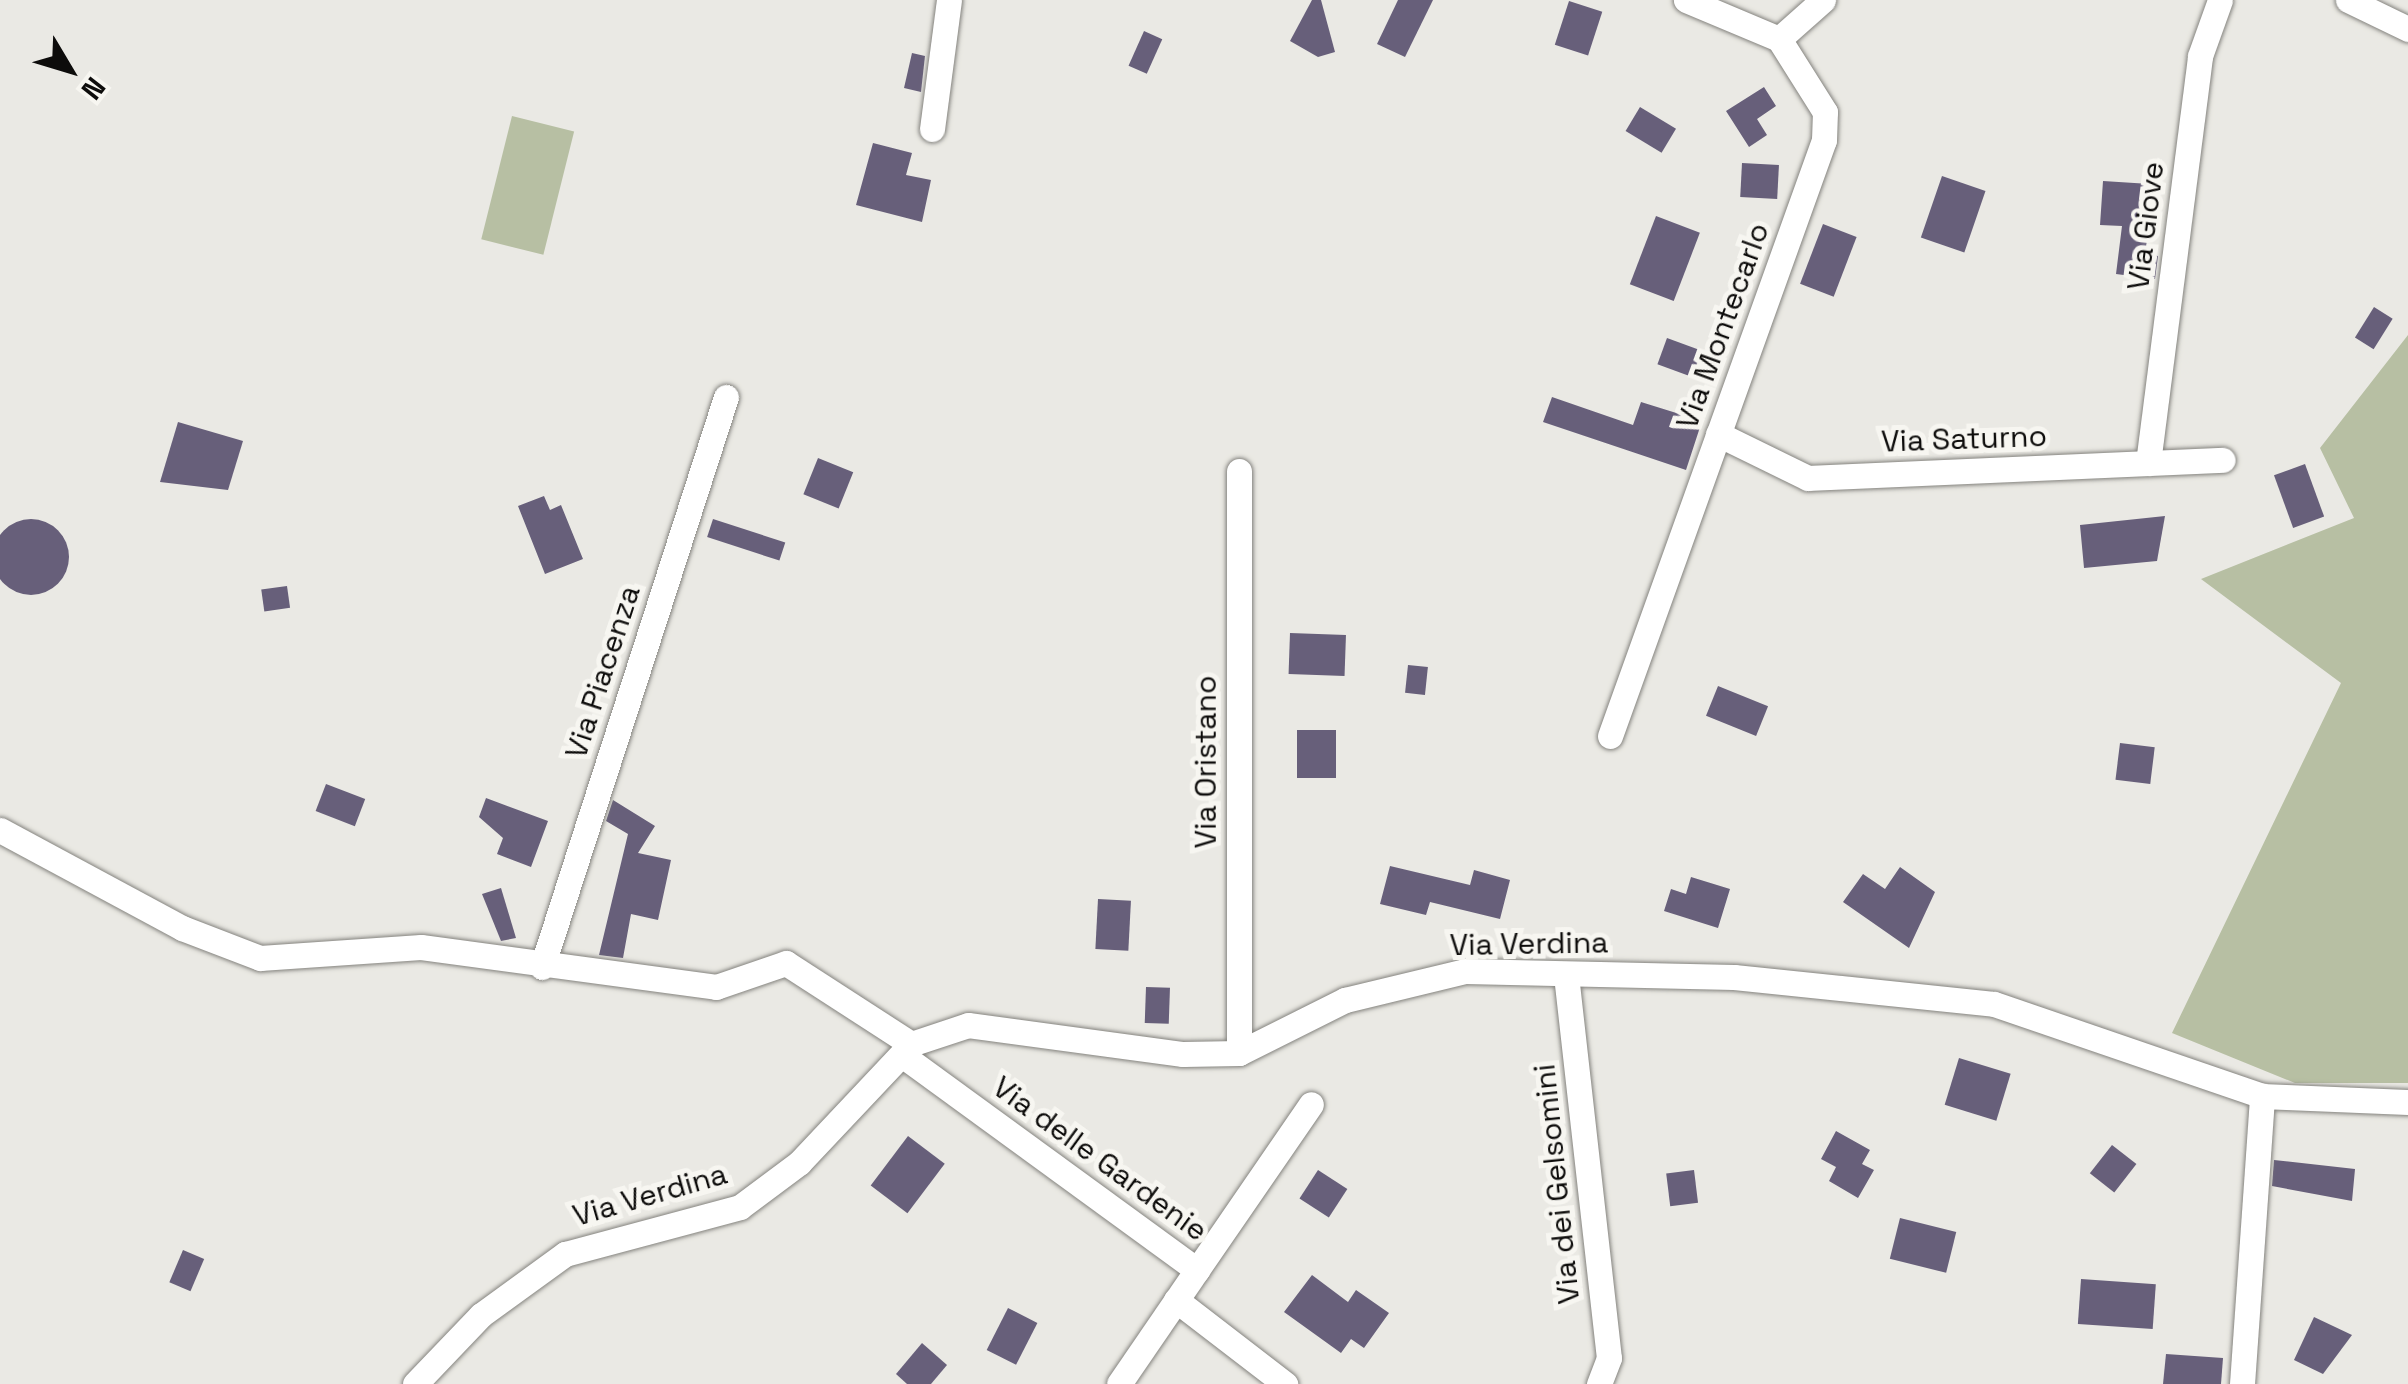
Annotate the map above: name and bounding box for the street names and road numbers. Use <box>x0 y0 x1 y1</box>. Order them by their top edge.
street label: Via Giove <box>2120 160 2172 292</box>
street label: Via Montecarlo <box>1669 218 1777 434</box>
street label: Via Saturno <box>1880 418 2048 460</box>
street label: Via Piacenza <box>558 581 648 763</box>
street label: Via Oristano <box>1188 676 1224 848</box>
street label: Via Verdina <box>1449 925 1609 963</box>
street label: Via dei Gelsomini <box>1526 1062 1588 1306</box>
street label: Via delle Gardenie <box>986 1069 1214 1249</box>
street label: Via Verdina <box>569 1156 731 1234</box>

